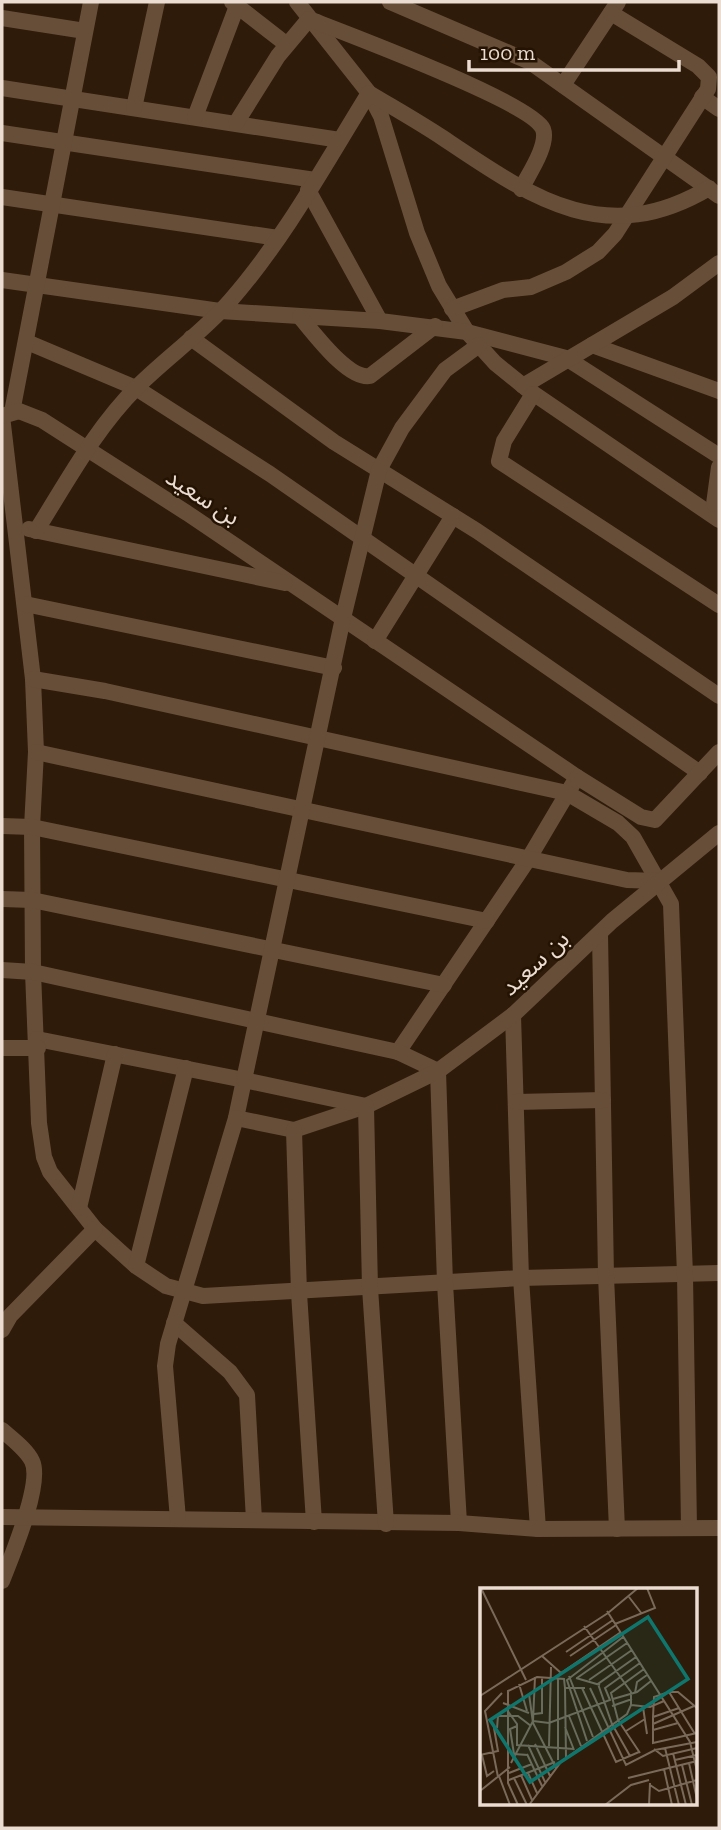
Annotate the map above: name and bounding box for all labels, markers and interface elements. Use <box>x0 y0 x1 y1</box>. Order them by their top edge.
scale bar <box>469 28 679 72</box>
text: 100 m <box>480 40 535 65</box>
street label: بن سعيد <box>161 462 246 531</box>
street label: بن سعيد <box>495 924 575 1001</box>
inset map <box>480 1588 696 1806</box>

